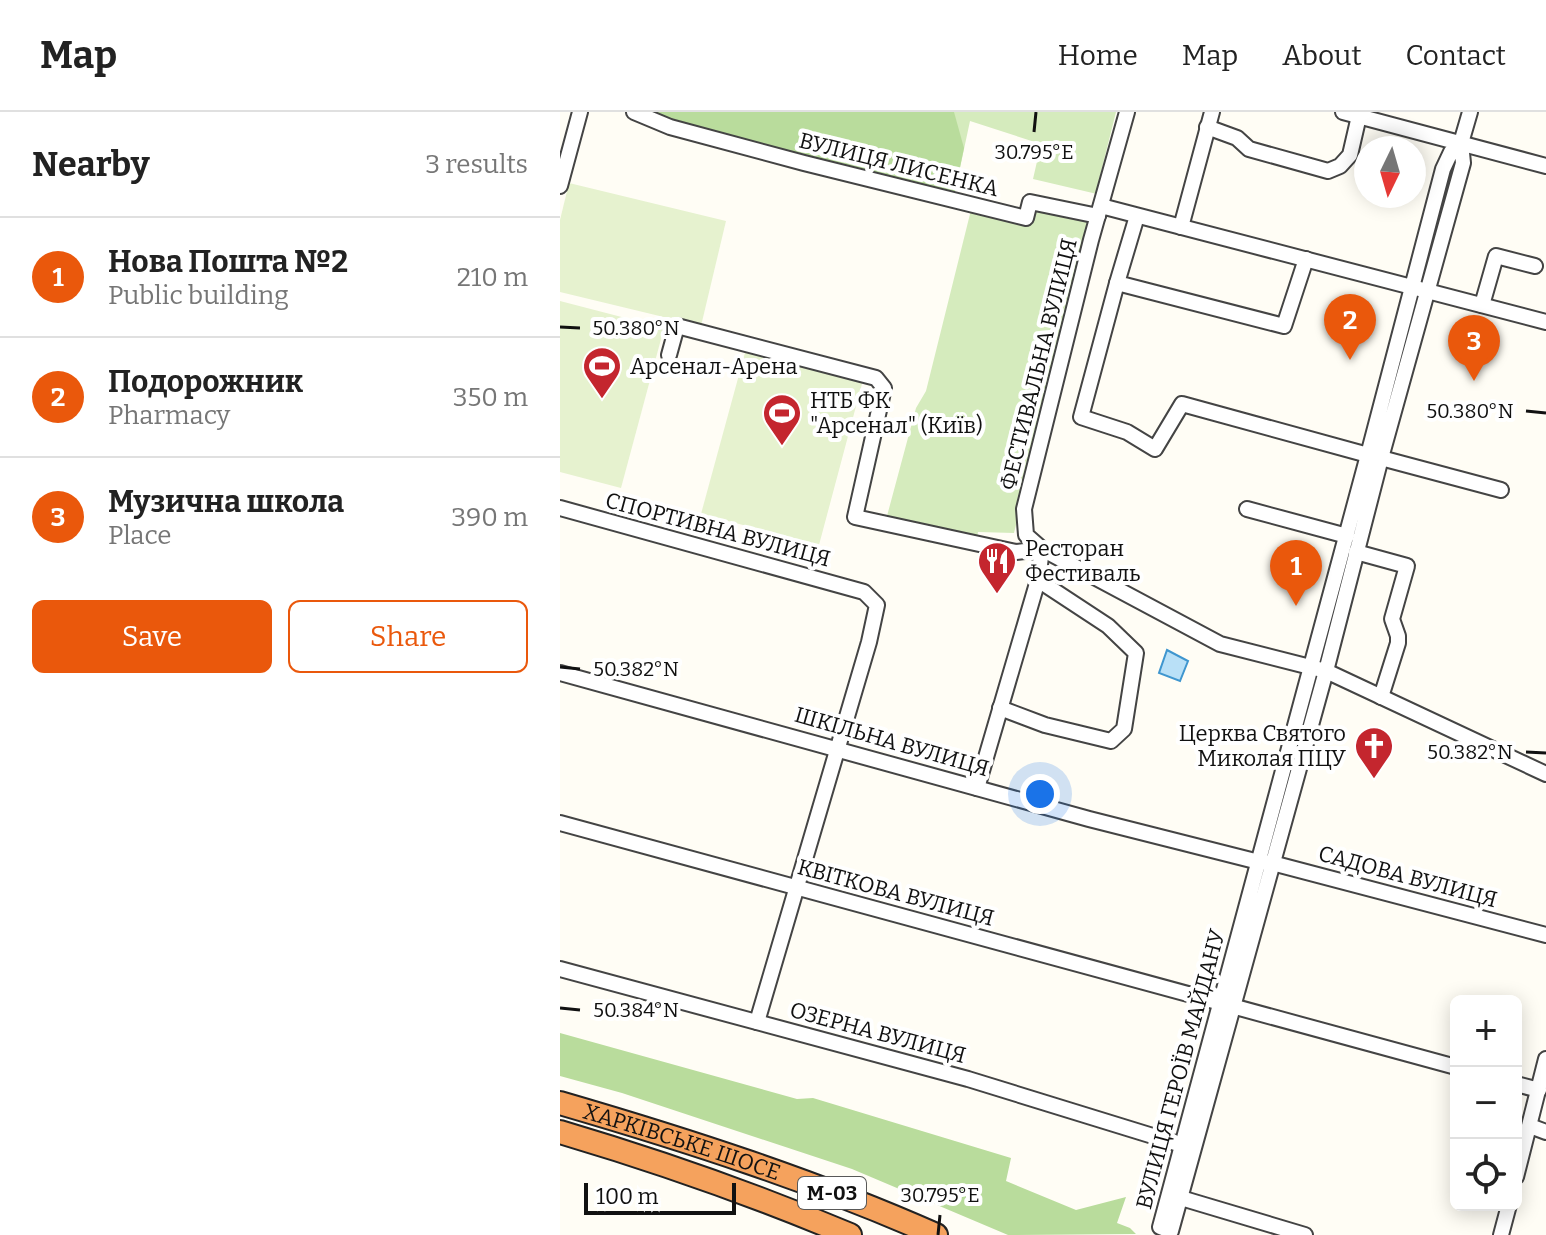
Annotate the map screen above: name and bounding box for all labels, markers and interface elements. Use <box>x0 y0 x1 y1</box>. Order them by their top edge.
text: Map <box>40 32 117 78</box>
text: Home <box>1058 39 1138 72</box>
text: Map <box>1182 39 1238 72</box>
text: About <box>1282 39 1362 72</box>
text: Contact <box>1406 39 1506 72</box>
street label: ВУЛИЦЯ ЛИСЕНКА <box>796 127 1002 202</box>
north arrow <box>1354 136 1426 208</box>
text: 30.795°E <box>994 140 1074 164</box>
text: Nearby <box>32 144 150 185</box>
text: 3 results <box>425 149 528 180</box>
street label: ФЕСТИВАЛЬНА ВУЛИЦЯ <box>994 235 1083 493</box>
text: Нова Пошта №2 <box>108 244 348 280</box>
text: 1 <box>52 262 64 293</box>
text: 210 m <box>457 262 528 293</box>
text: Public building <box>108 280 289 311</box>
pin: 2 <box>1324 294 1376 360</box>
pin: 3 <box>1448 315 1500 381</box>
text: 50.380°N <box>592 316 680 340</box>
sports icon: Арсенал-Арена <box>581 345 623 400</box>
place label: Арсенал-Арена <box>630 353 798 380</box>
text: Подорожник <box>108 364 303 400</box>
text: 2 <box>51 382 65 413</box>
text: 350 m <box>453 382 528 413</box>
place label: НТБ ФК "Арсенал" (Київ) <box>810 387 983 439</box>
sports icon: НТБ ФК "Арсенал" (Київ) <box>761 392 803 447</box>
text: 50.380°N <box>1426 399 1514 423</box>
text: Pharmacy <box>108 400 230 431</box>
text: Музична школа <box>108 484 344 520</box>
street label: СПОРТИВНА ВУЛИЦЯ <box>603 486 833 572</box>
text: 3 <box>51 502 65 533</box>
text: 390 m <box>451 502 528 533</box>
text: Place <box>108 520 172 551</box>
place label: Ресторан Фестиваль <box>1025 535 1140 587</box>
restaurant icon: Ресторан Фестиваль <box>976 540 1018 595</box>
pin: 1 <box>1270 540 1322 606</box>
button: Save <box>32 600 272 673</box>
button: Share <box>288 600 528 673</box>
text: 50.382°N <box>593 657 679 681</box>
street label: ШКІЛЬНА ВУЛИЦЯ <box>792 701 992 782</box>
place label: Церква Святого Миколая ПЦУ <box>1179 720 1346 772</box>
church icon: Церква Святого Миколая ПЦУ <box>1353 725 1395 780</box>
text: 50.382°N <box>1427 740 1513 764</box>
your location <box>1020 774 1060 814</box>
street label: САДОВА ВУЛИЦЯ <box>1316 840 1500 913</box>
street label: КВІТКОВА ВУЛИЦЯ <box>795 853 997 932</box>
street label: ВУЛИЦЯ ГЕРОЇВ МАЙДАНУ <box>1130 926 1231 1212</box>
map controls <box>1450 995 1522 1211</box>
button: + <box>1450 995 1522 1067</box>
street label: ОЗЕРНА ВУЛИЦЯ <box>787 996 969 1069</box>
text: 50.384°N <box>593 998 679 1022</box>
button: − <box>1450 1067 1522 1139</box>
street label: ХАРКІВСЬКЕ ШОСЕ <box>580 1098 784 1186</box>
button: locate <box>1450 1139 1522 1211</box>
road number: М-03 <box>798 1177 866 1209</box>
scale bar <box>584 1179 736 1215</box>
text: 100 m <box>596 1183 659 1210</box>
text: 30.795°E <box>900 1183 980 1207</box>

